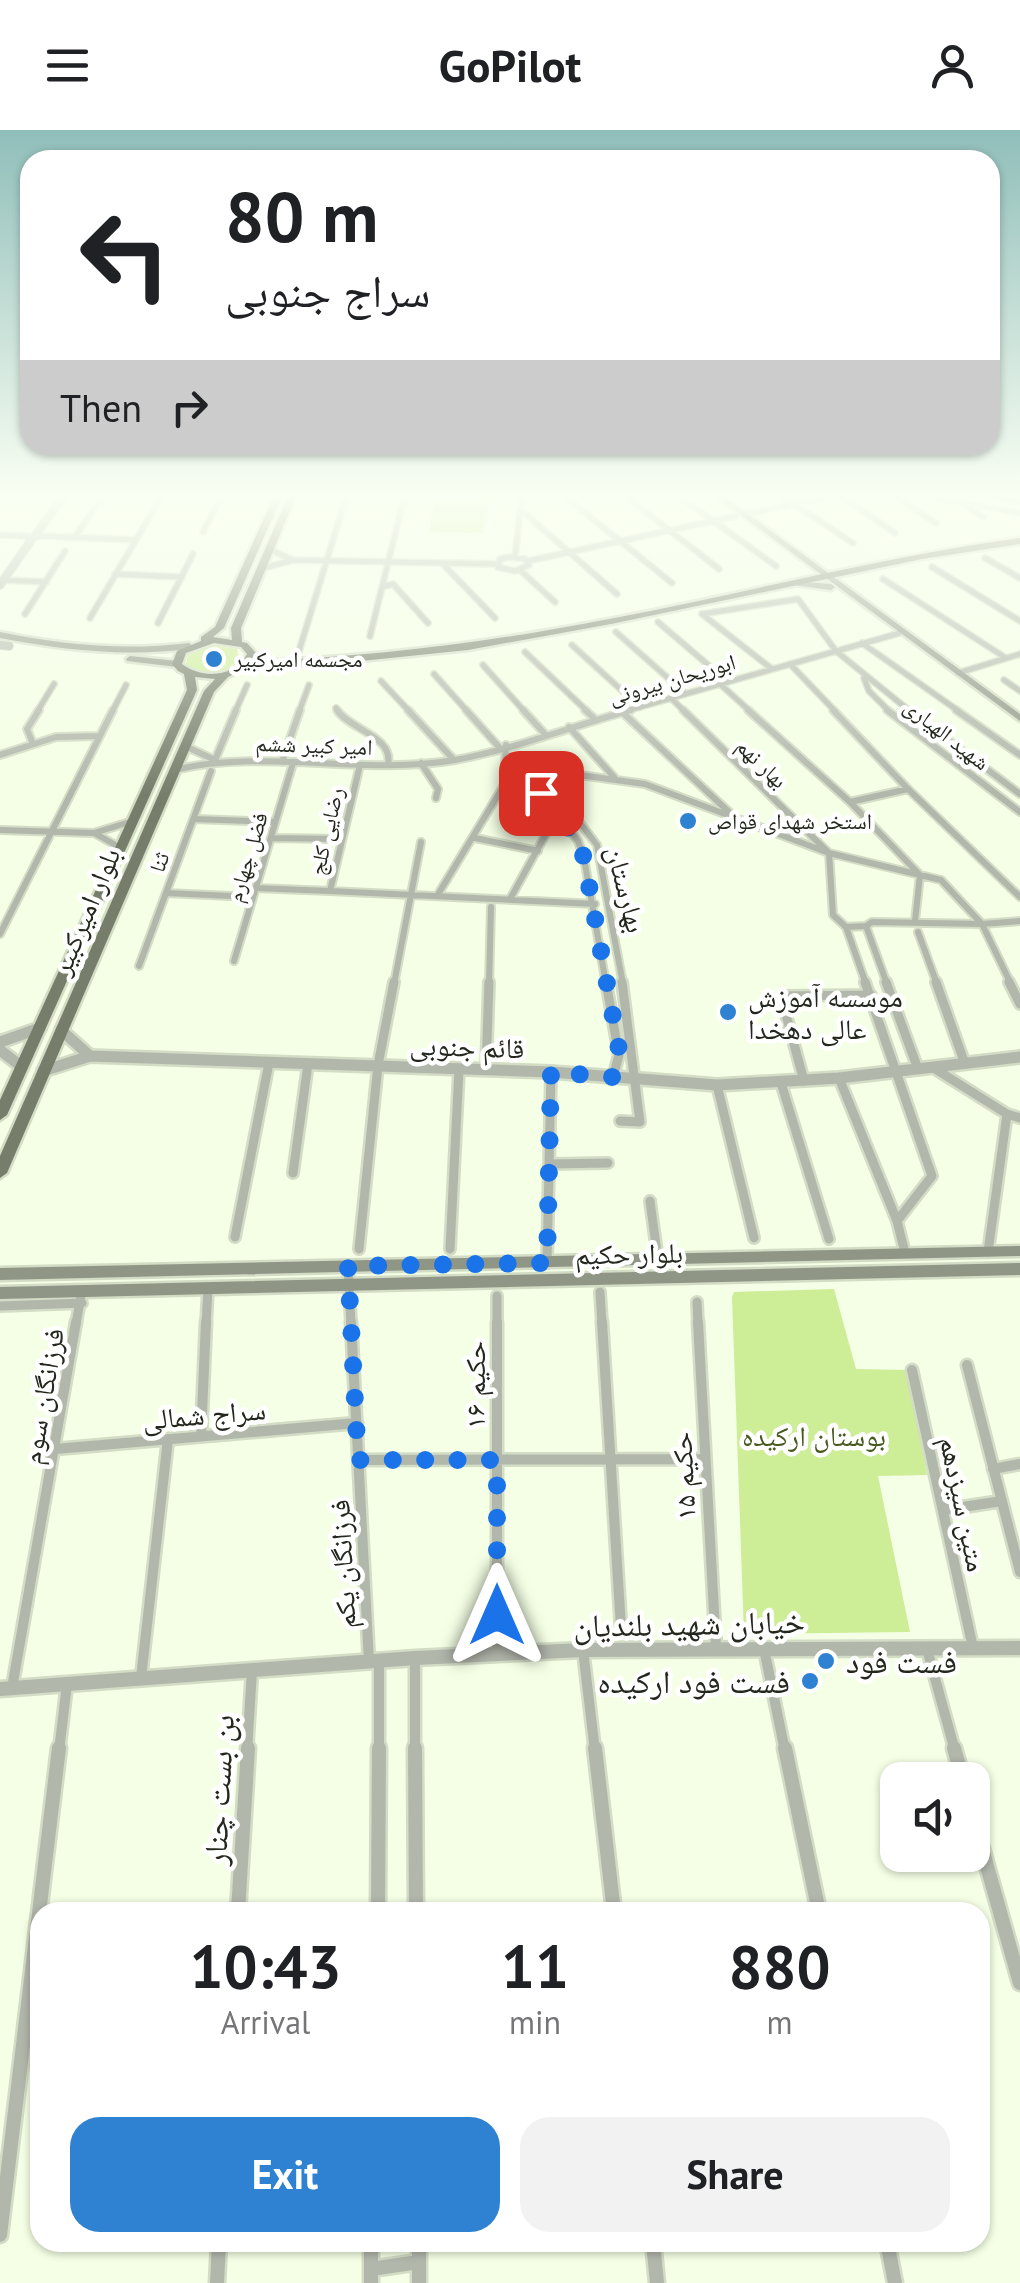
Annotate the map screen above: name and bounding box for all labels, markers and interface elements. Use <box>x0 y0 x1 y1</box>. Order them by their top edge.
text: GoPilot <box>439 36 581 94</box>
icon: menu <box>40 38 95 93</box>
icon: person <box>925 38 980 93</box>
text: 80 m <box>225 171 378 261</box>
icon: left <box>60 190 190 320</box>
text: سراج جنوبی <box>225 261 430 319</box>
icon: right <box>162 380 217 435</box>
text: Then <box>60 383 142 432</box>
place label: مجسمه امیرکبیر <box>233 645 363 673</box>
street label: ابوریحان بیرونی <box>605 647 739 711</box>
marker: مجسمه امیرکبیر <box>203 648 225 670</box>
street label: شهید الهیاری <box>899 692 995 776</box>
street label: امیر کبیر ششم <box>255 729 373 762</box>
street label: بهار نهم <box>730 732 793 795</box>
pin <box>499 751 584 836</box>
icon: arrive <box>514 766 569 821</box>
street label: رضایی کلج <box>302 784 350 878</box>
place label: استخر شهدای قواص <box>708 807 872 835</box>
street label: فضل چهارم <box>220 809 275 906</box>
marker: استخر شهدای قواص <box>677 810 699 832</box>
street label: بلوار امیرکبیر <box>41 842 128 981</box>
street label: بهارستان <box>598 842 656 936</box>
street label: ثنا <box>143 848 175 876</box>
place label: موسسه آموزش عالی دهخدا <box>748 978 903 1047</box>
marker: موسسه آموزش عالی دهخدا <box>717 1001 739 1023</box>
street label: قائم جنوبی <box>409 1026 525 1067</box>
street label: بلوار حکیم <box>575 1234 683 1273</box>
street label: فرزانگان سوم <box>12 1325 73 1467</box>
street label: حکیم ۱۶ <box>456 1341 494 1429</box>
street label: سراج شمالی <box>141 1390 267 1438</box>
park label: بوستان ارکیده <box>742 1417 886 1454</box>
street label: حکیم ۱۵ <box>662 1431 705 1521</box>
street label: متین سیزدهم <box>931 1433 996 1575</box>
street label: فرزانگان یکم <box>320 1498 365 1630</box>
position arrow <box>445 1563 549 1667</box>
street label: خیابان شهید بلندیان <box>573 1600 805 1646</box>
place label: فست فود <box>846 1640 957 1682</box>
marker: فست فود <box>815 1650 837 1672</box>
place label: فست فود ارکیده <box>597 1660 790 1702</box>
marker: فست فود ارکیده <box>799 1670 821 1692</box>
street label: بن بست چنار <box>193 1714 243 1867</box>
map controls <box>880 1762 990 1872</box>
button: sound <box>880 1762 990 1872</box>
text: 10:43 <box>189 1927 342 2005</box>
text: 11 <box>501 1927 569 2005</box>
text: 880 <box>729 1927 831 2005</box>
text: Arrival <box>221 2001 310 2043</box>
text: min <box>509 2001 561 2043</box>
text: m <box>767 2001 793 2043</box>
button: Exit <box>70 2117 500 2232</box>
button: Share <box>520 2117 950 2232</box>

